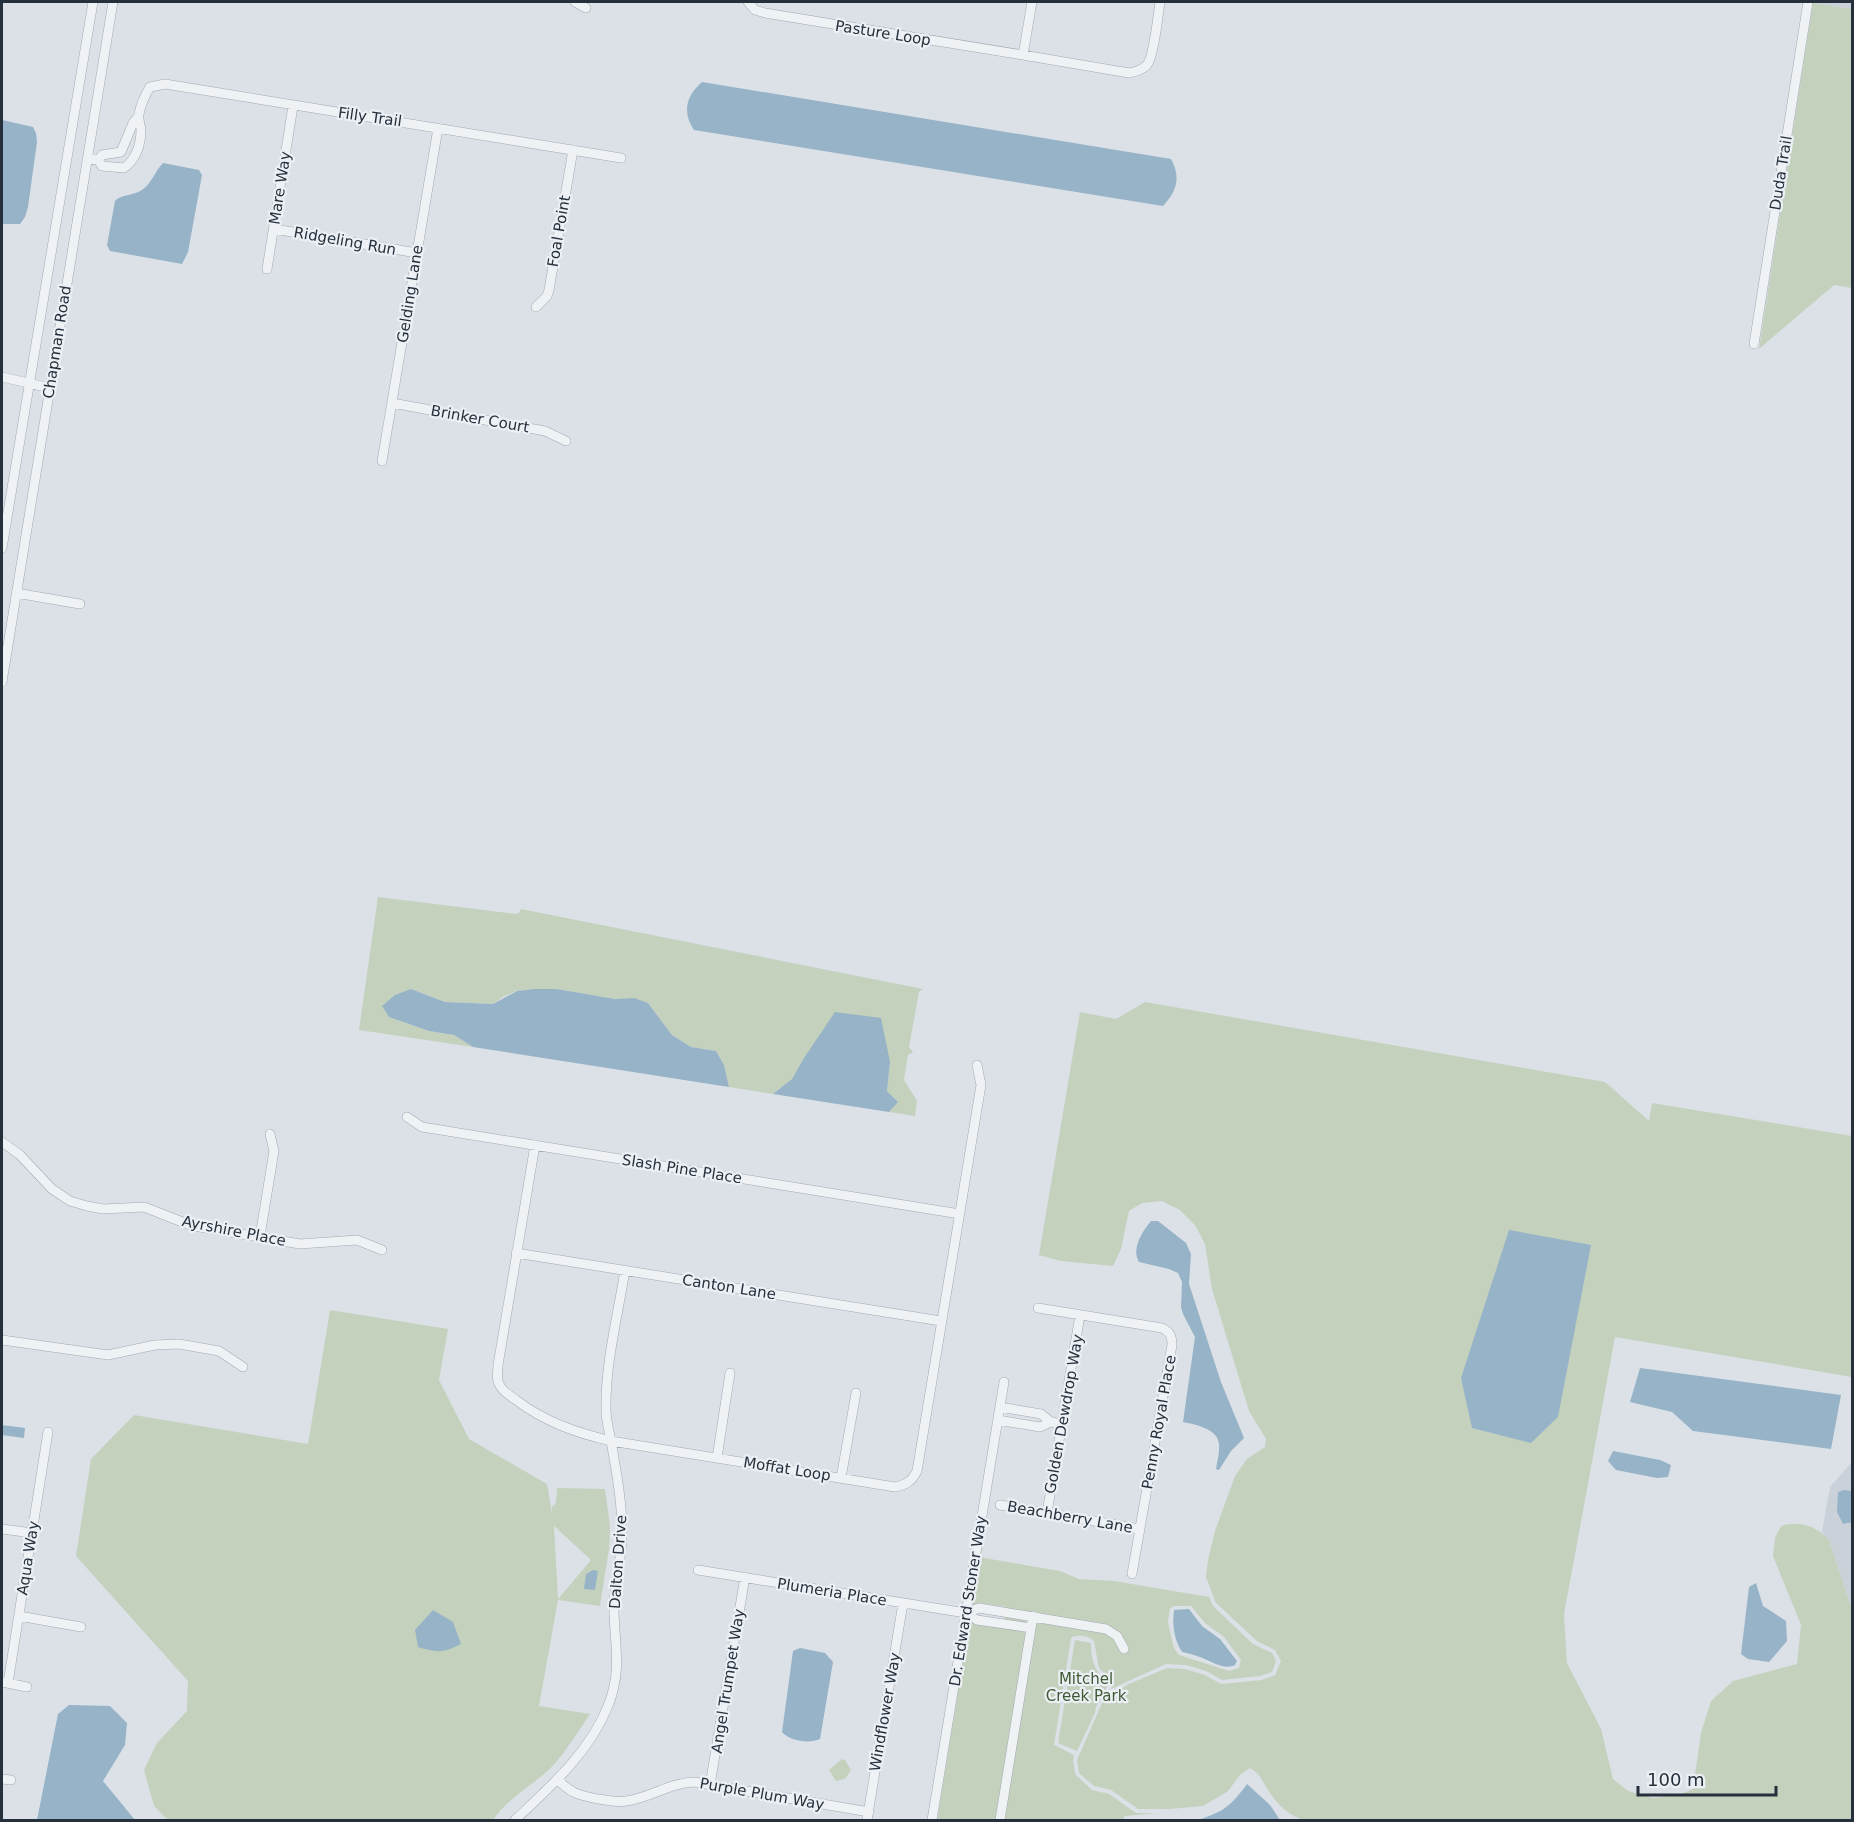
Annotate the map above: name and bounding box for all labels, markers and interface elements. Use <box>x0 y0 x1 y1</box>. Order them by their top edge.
street label: Pasture Loop <box>834 17 932 49</box>
street label: Filly Trail <box>337 104 403 130</box>
street label: Duda Trail <box>1766 134 1796 212</box>
street label: Mare Way <box>265 150 295 226</box>
street label: Foal Point <box>544 194 574 268</box>
street label: Ridgeling Run <box>292 223 398 259</box>
street label: Gelding Lane <box>393 244 427 344</box>
street label: Chapman Road <box>39 284 75 400</box>
street label: Brinker Court <box>429 401 531 437</box>
street label: Slash Pine Place <box>621 1151 743 1187</box>
street label: Ayrshire Place <box>181 1212 287 1250</box>
street label: Canton Lane <box>681 1271 777 1303</box>
street label: Golden Dewdrop Way <box>1041 1333 1087 1495</box>
street label: Penny Royal Place <box>1138 1353 1180 1491</box>
street label: Moffat Loop <box>742 1453 832 1485</box>
street label: Beachberry Lane <box>1006 1497 1134 1537</box>
street label: Dalton Drive <box>606 1514 630 1610</box>
street label: Dr. Edward Stoner Way <box>946 1514 990 1688</box>
street label: Aqua Way <box>13 1519 43 1596</box>
street label: Plumeria Place <box>776 1574 888 1610</box>
street label: Angel Trumpet Way <box>708 1607 748 1755</box>
street label: Windflower Way <box>866 1651 904 1773</box>
park label: Mitchel Creek Park <box>1046 1670 1127 1705</box>
scale bar <box>1638 1759 1776 1797</box>
text: 100 m <box>1647 1769 1705 1790</box>
street label: Purple Plum Way <box>698 1774 826 1814</box>

